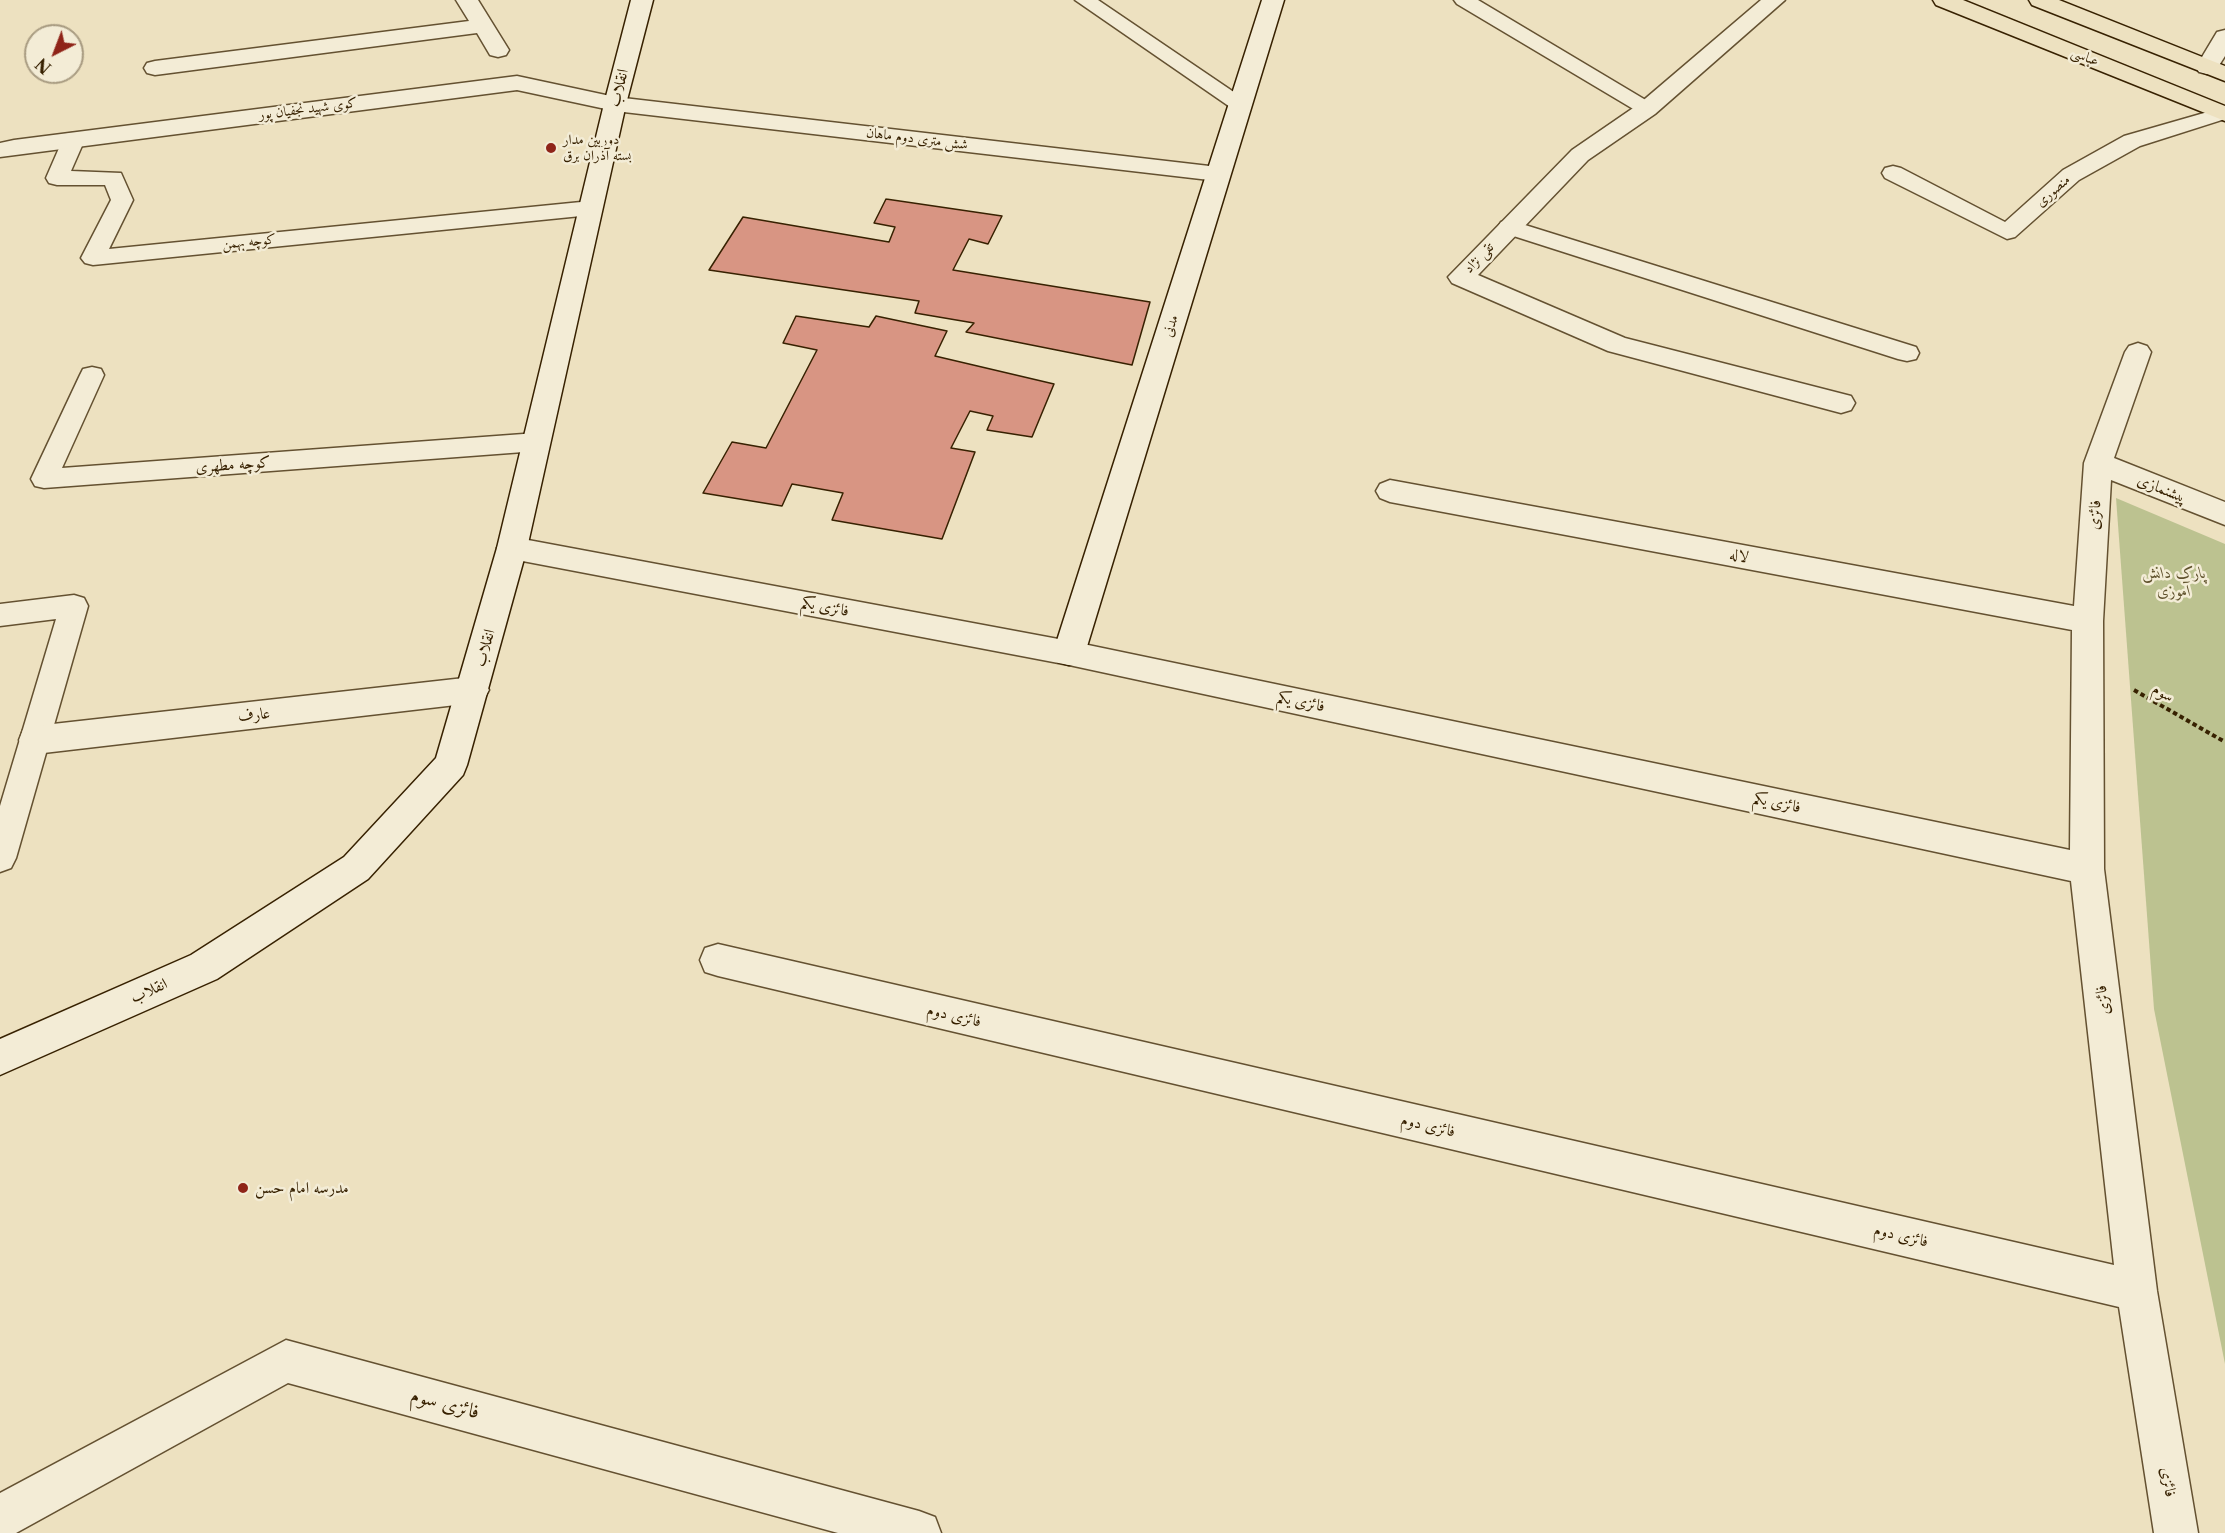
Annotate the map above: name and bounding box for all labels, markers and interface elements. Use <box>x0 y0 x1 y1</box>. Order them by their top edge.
north arrow <box>24 24 84 84</box>
street label: عباسى <box>2069 44 2101 70</box>
text: N <box>31 54 55 78</box>
street label: انقلاب <box>605 67 633 109</box>
street label: کوی شهید نجفیان پور <box>258 95 358 123</box>
street label: شش متری دوم ماهان <box>865 124 969 154</box>
place label: دوربین مدار بسته آذران برق <box>563 132 631 164</box>
marker: دوربین مدار بسته آذران برق <box>544 141 558 155</box>
street label: منصوری <box>2032 172 2074 210</box>
street label: کوچه بهمن <box>221 231 277 253</box>
street label: تقی نژاد <box>1460 239 1498 277</box>
street label: مدنی <box>1160 313 1182 339</box>
street label: کوچه مطهری <box>195 453 271 477</box>
street label: پیشنمازی <box>2134 470 2190 508</box>
street label: فائزی <box>2084 499 2106 531</box>
street label: لاله <box>1728 545 1750 567</box>
park label: پارک دانش آموزی <box>2142 563 2206 601</box>
street label: فائزی یکم <box>799 593 851 621</box>
street label: انقلاب <box>470 627 500 669</box>
street label: سوم <box>2149 679 2177 707</box>
street label: فائزی یکم <box>1275 688 1327 716</box>
street label: عارف <box>237 704 271 726</box>
street label: فائزی یکم <box>1751 789 1803 817</box>
street label: انقلاب <box>128 974 170 1008</box>
street label: فائزی <box>2092 984 2114 1016</box>
street label: فائزی دوم <box>925 1000 983 1032</box>
street label: فائزی دوم <box>1399 1110 1457 1142</box>
place label: مدرسه امام حسن <box>255 1178 349 1198</box>
marker: مدرسه امام حسن <box>236 1181 250 1195</box>
street label: فائزی دوم <box>1872 1220 1930 1252</box>
street label: فائزی سوم <box>408 1383 482 1425</box>
street label: فائزی <box>2156 1466 2180 1498</box>

